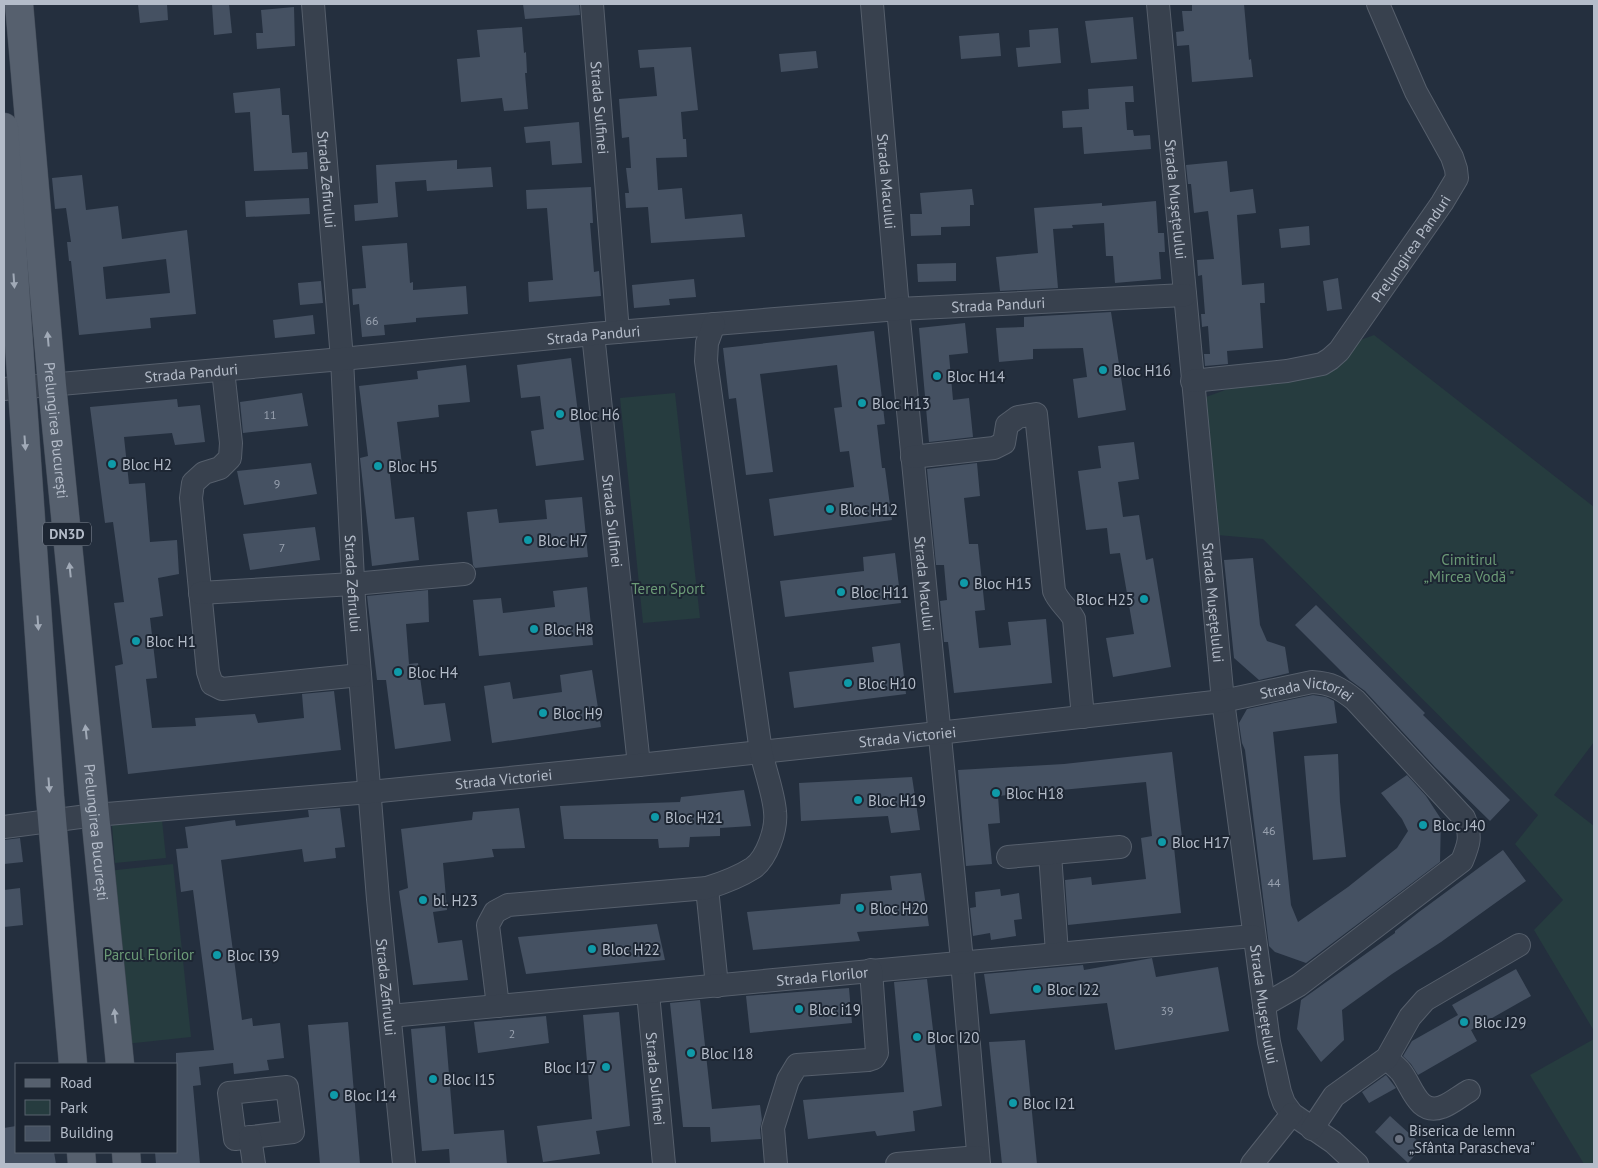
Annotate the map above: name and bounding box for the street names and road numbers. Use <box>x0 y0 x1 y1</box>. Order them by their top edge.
street label: Strada Sulfinei <box>587 60 613 155</box>
street label: Strada Zefirului <box>314 130 341 229</box>
street label: Strada Macului <box>874 133 901 230</box>
street label: Strada Mușețelului <box>1161 138 1191 260</box>
street label: Prelungirea Panduri <box>1367 191 1454 305</box>
street label: Strada Panduri <box>951 292 1046 316</box>
street label: Strada Panduri <box>546 321 641 348</box>
street label: Strada Panduri <box>144 359 239 386</box>
street label: Prelungirea București <box>41 361 73 500</box>
street label: Strada Sulfinei <box>599 473 627 568</box>
road number: DN3D <box>43 522 91 546</box>
street label: Strada Zefirului <box>341 534 366 633</box>
street label: Strada Macului <box>911 535 939 632</box>
street label: Strada Mușețelului <box>1199 541 1229 663</box>
street label: Strada Victoriei <box>1258 672 1358 705</box>
street label: Strada Victoriei <box>858 722 957 751</box>
street label: Prelungirea București <box>80 763 113 902</box>
street label: Strada Victoriei <box>454 764 553 793</box>
street label: Strada Zefirului <box>372 938 401 1037</box>
street label: Strada Mușețelului <box>1246 943 1283 1066</box>
street label: Strada Florilor <box>775 962 869 989</box>
street label: Strada Sulfinei <box>642 1031 670 1126</box>

